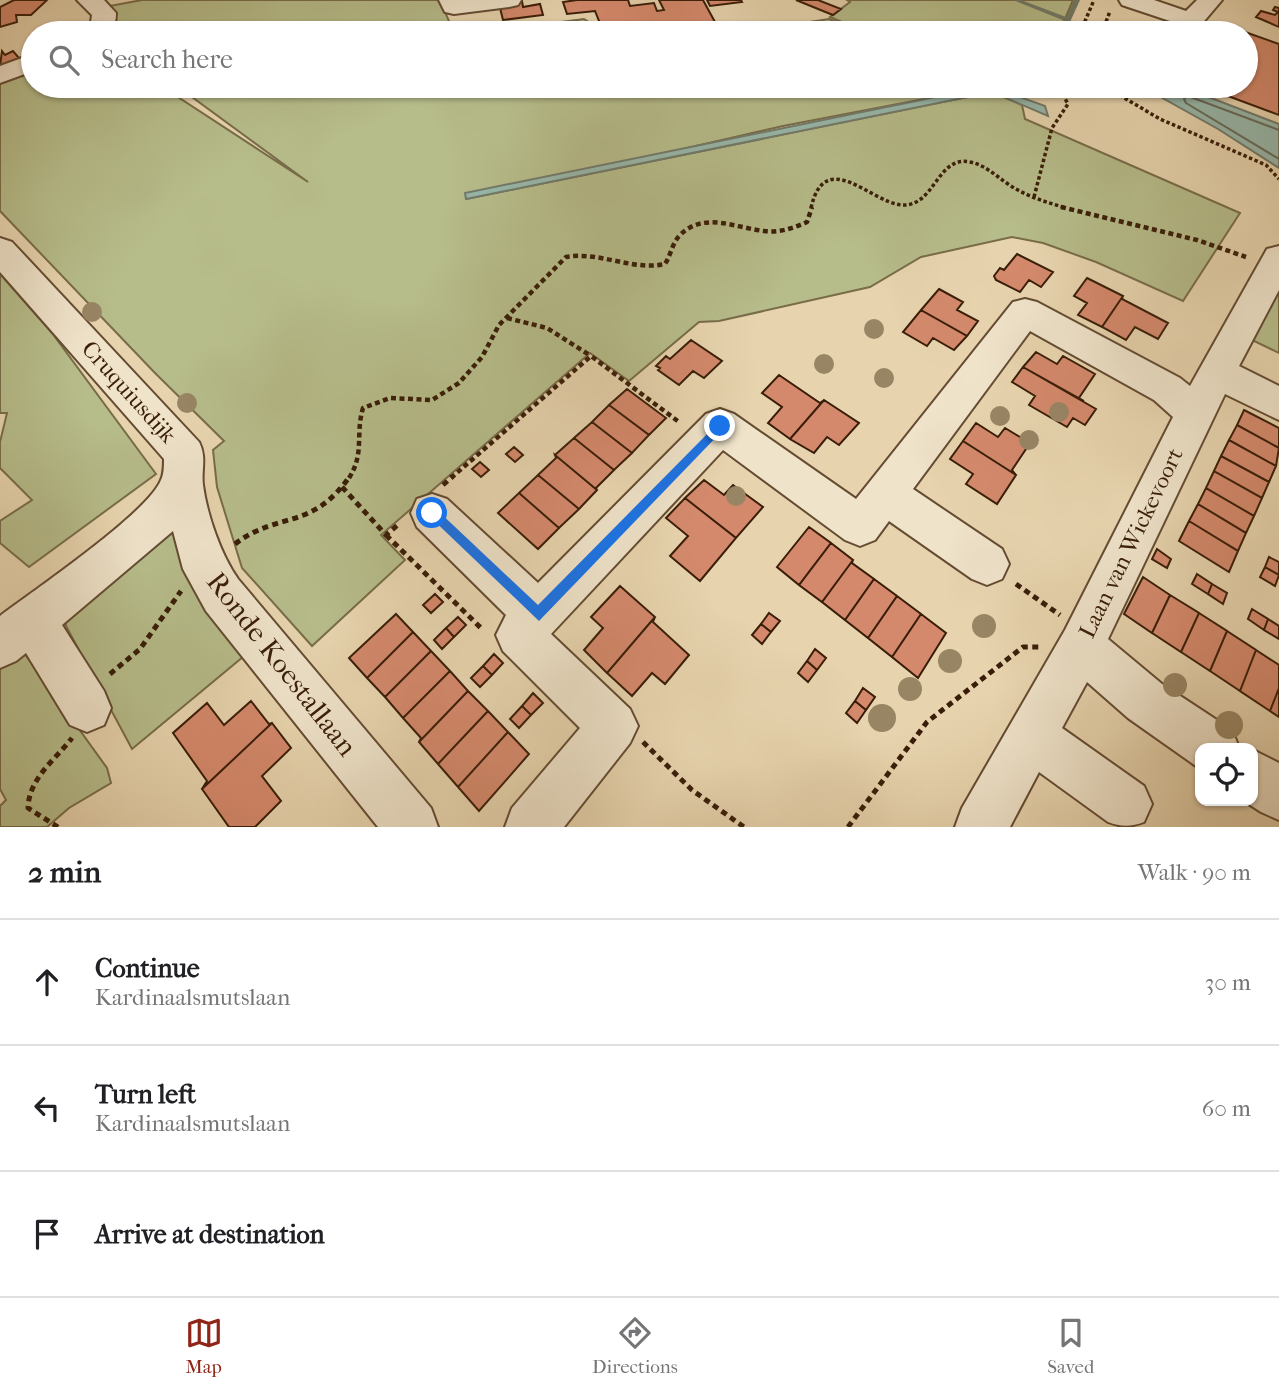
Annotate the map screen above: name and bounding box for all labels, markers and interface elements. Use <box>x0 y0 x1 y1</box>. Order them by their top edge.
search box <box>21 21 1258 98</box>
icon: search <box>45 41 83 79</box>
text: Search here <box>101 44 233 75</box>
street label: Cruquiusdijk <box>76 335 183 449</box>
route end <box>704 410 735 441</box>
street label: Laan van Wickevoort <box>1073 444 1189 642</box>
route start <box>416 497 447 528</box>
street label: Ronde Koestallaan <box>200 566 364 762</box>
map controls <box>1195 743 1258 806</box>
button: locate <box>1195 743 1258 806</box>
text: 2 min <box>28 855 101 890</box>
text: Walk · 90 m <box>1138 859 1251 886</box>
text: Continue <box>95 953 200 984</box>
icon: ahead <box>28 963 66 1001</box>
text: 30 m <box>1205 969 1251 996</box>
text: Kardinaalsmutslaan <box>95 984 290 1011</box>
text: Turn left <box>95 1079 196 1110</box>
icon: left <box>28 1089 66 1127</box>
text: 60 m <box>1202 1095 1251 1122</box>
text: Kardinaalsmutslaan <box>95 1110 290 1137</box>
icon: arrive <box>28 1215 66 1253</box>
text: Arrive at destination <box>95 1219 325 1250</box>
tab: Map <box>185 1314 223 1378</box>
tab: Directions <box>592 1314 678 1378</box>
tab: Saved <box>1047 1314 1094 1378</box>

